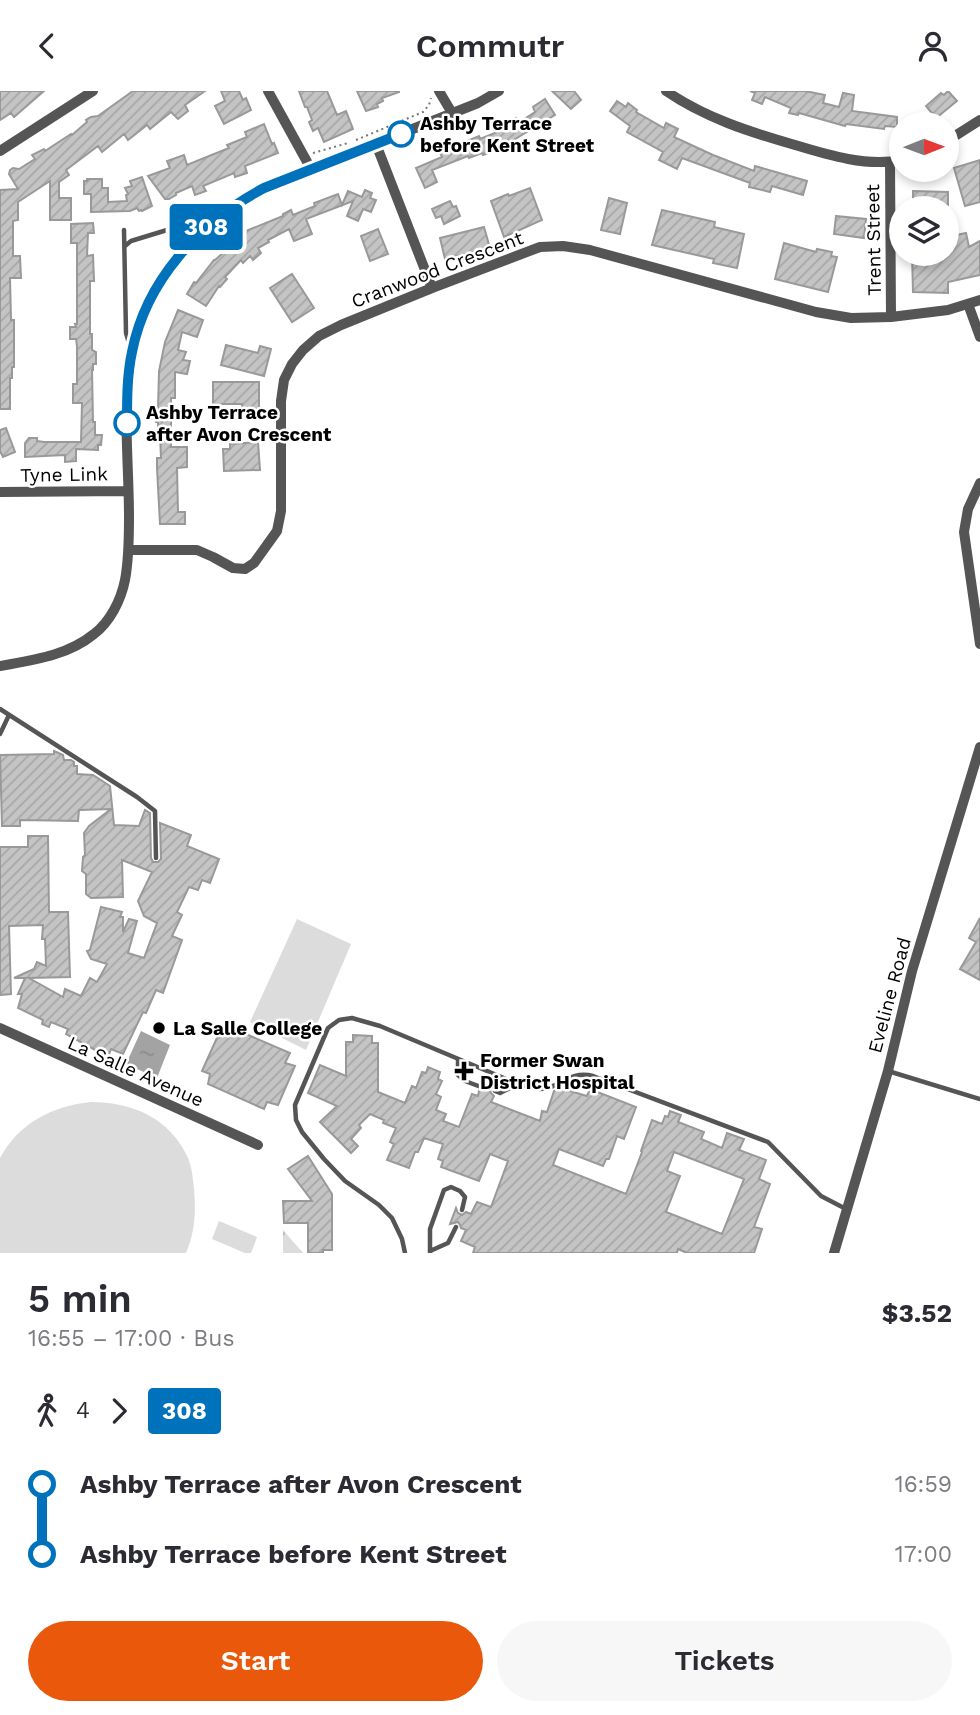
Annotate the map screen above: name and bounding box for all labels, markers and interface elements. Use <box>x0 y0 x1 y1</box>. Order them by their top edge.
icon: back <box>28 27 66 65</box>
text: Commutr <box>416 27 564 65</box>
icon: person <box>914 27 952 65</box>
place label: Ashby Terrace before Kent Street <box>420 112 595 157</box>
north arrow <box>889 112 959 182</box>
map controls <box>889 112 959 266</box>
marker: Ashby Terrace before Kent Street <box>388 121 414 147</box>
street label: Trent Street <box>861 184 886 296</box>
button: layers <box>889 196 959 266</box>
line badge: 308 <box>166 204 246 250</box>
text: 308 <box>184 213 228 241</box>
street label: Cranwood Crescent <box>348 226 526 313</box>
place label: Ashby Terrace after Avon Crescent <box>146 401 332 446</box>
marker: Ashby Terrace after Avon Crescent <box>114 410 140 436</box>
street label: Tyne Link <box>20 462 108 487</box>
street label: Eveline Road <box>863 935 916 1055</box>
place label: La Salle College <box>173 1017 322 1040</box>
marker: La Salle College <box>151 1020 167 1036</box>
street label: La Salle Avenue <box>64 1031 207 1112</box>
place label: Former Swan District Hospital <box>480 1049 635 1094</box>
marker: Former Swan District Hospital <box>454 1061 474 1081</box>
text: 5 min <box>28 1277 132 1321</box>
text: $3.52 <box>882 1298 952 1328</box>
text: 16:55 – 17:00 · Bus <box>28 1325 235 1352</box>
icon: walk <box>28 1392 66 1430</box>
icon: forward <box>100 1392 138 1430</box>
text: 4 <box>76 1397 90 1424</box>
text: 308 <box>162 1397 207 1425</box>
text: Ashby Terrace after Avon Crescent <box>80 1469 522 1499</box>
text: 16:59 <box>895 1471 952 1498</box>
text: Ashby Terrace before Kent Street <box>80 1539 507 1569</box>
text: 17:00 <box>895 1541 952 1568</box>
button: Start <box>28 1621 483 1701</box>
button: Tickets <box>497 1621 952 1701</box>

